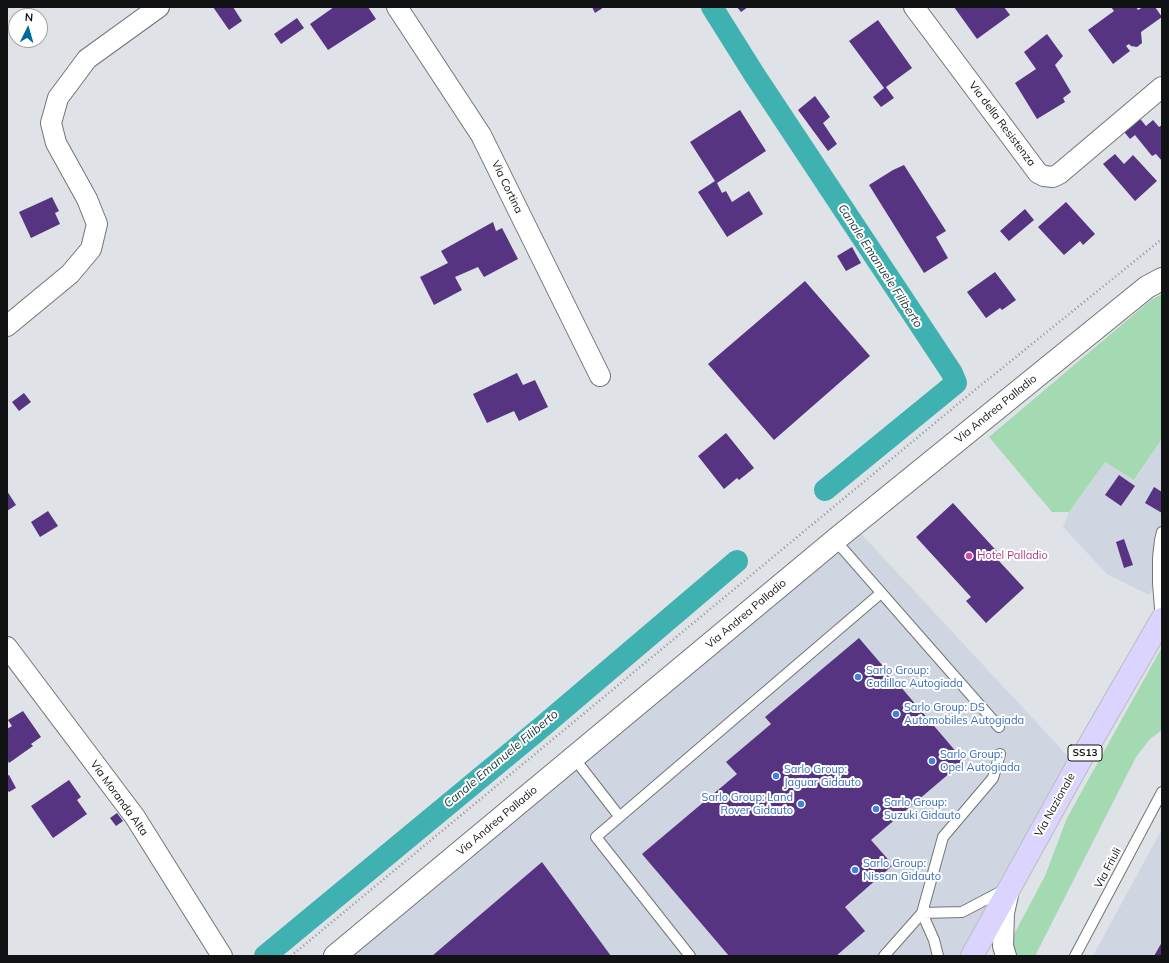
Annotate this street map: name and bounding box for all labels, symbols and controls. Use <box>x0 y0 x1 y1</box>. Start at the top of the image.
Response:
north arrow <box>8 8 48 48</box>
text: N <box>24 10 34 24</box>
street label: Via della Resistenza <box>966 79 1038 169</box>
street label: Via Cortina <box>489 158 525 216</box>
water label: Canale Emanuele Filiberto <box>835 202 925 330</box>
street label: Via Andrea Palladio <box>953 372 1039 446</box>
place label: Hotel Palladio <box>977 549 1048 563</box>
marker: Hotel Palladio <box>964 551 974 561</box>
street label: Via Andrea Palladio <box>703 576 789 652</box>
place label: Sarlo Group: Cadillac Autogiada <box>866 664 963 690</box>
marker: Sarlo Group: Cadillac Autogiada <box>853 672 863 682</box>
place label: Sarlo Group: DS Automobiles Autogiada <box>904 701 1024 727</box>
water label: Canale Emanuele Filiberto <box>441 707 561 811</box>
marker: Sarlo Group: DS Automobiles Autogiada <box>891 709 901 719</box>
road number: SS13 <box>1068 745 1102 761</box>
place label: Sarlo Group: Opel Autogiada <box>940 748 1020 774</box>
marker: Sarlo Group: Opel Autogiada <box>927 756 937 766</box>
street label: Via Moranda Alta <box>87 758 151 838</box>
place label: Sarlo Group: Jaguar Gidauto <box>784 763 861 789</box>
marker: Sarlo Group: Jaguar Gidauto <box>771 771 781 781</box>
street label: Via Nazionale <box>1032 771 1078 839</box>
street label: Via Andrea Palladio <box>454 783 540 859</box>
place label: Sarlo Group: Land Rover Gidauto <box>702 791 793 817</box>
place label: Sarlo Group: Suzuki Gidauto <box>884 796 961 822</box>
marker: Sarlo Group: Land Rover Gidauto <box>796 799 806 809</box>
marker: Sarlo Group: Suzuki Gidauto <box>871 804 881 814</box>
street label: Via Friuli <box>1092 845 1124 891</box>
place label: Sarlo Group: Nissan Gidauto <box>863 857 941 883</box>
marker: Sarlo Group: Nissan Gidauto <box>850 865 860 875</box>

